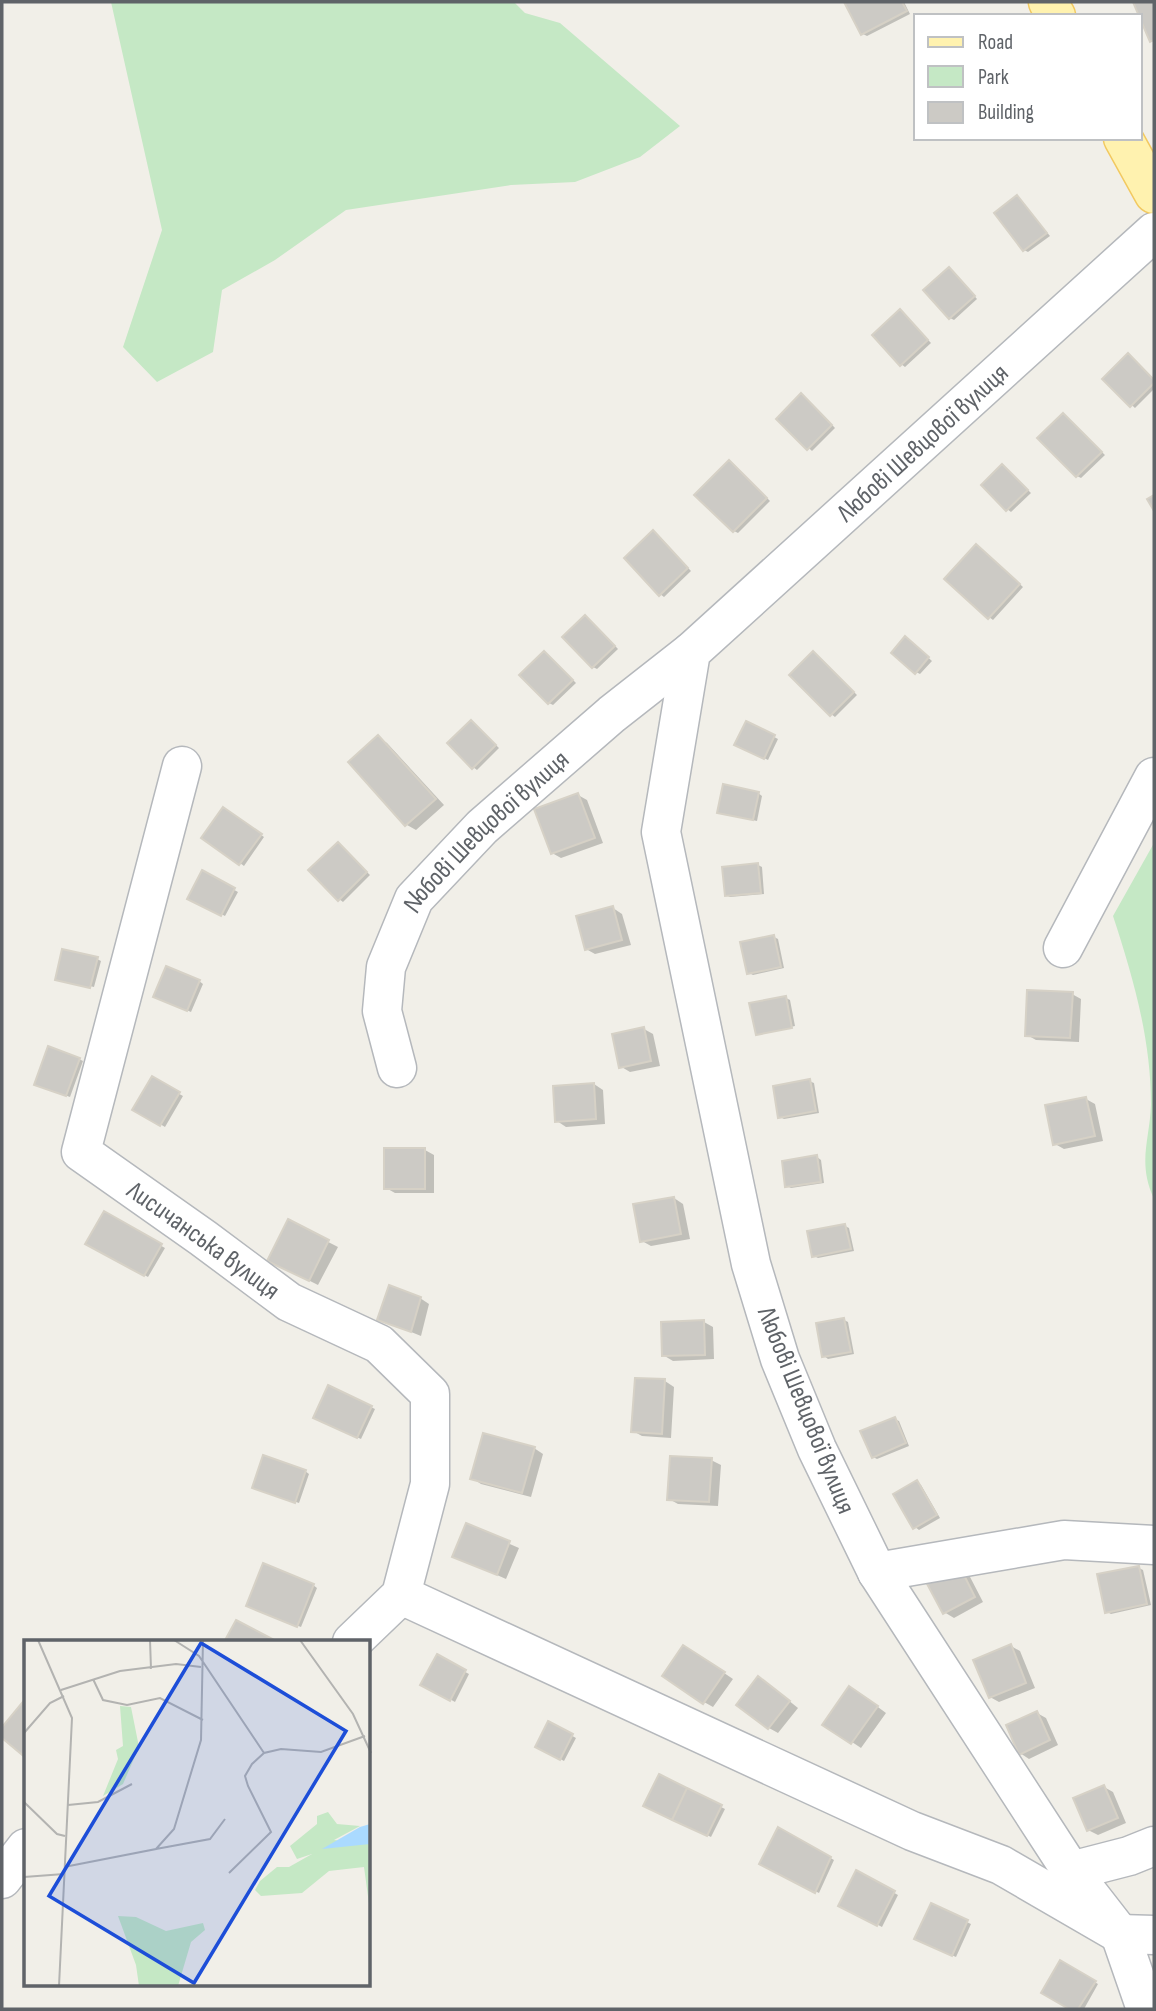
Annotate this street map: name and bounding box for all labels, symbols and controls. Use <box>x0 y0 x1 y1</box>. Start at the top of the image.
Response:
legend <box>914 14 1142 140</box>
text: Road <box>978 30 1013 55</box>
text: Park <box>978 65 1009 90</box>
text: Building <box>978 100 1034 125</box>
street label: Любові Шевцової вулиця <box>830 358 1015 530</box>
street label: Любові Шевцової вулиця <box>396 745 576 917</box>
street label: Лисичанська вулиця <box>120 1175 285 1307</box>
street label: Любові Шевцової вулиця <box>750 1302 861 1519</box>
inset map <box>24 1640 371 1986</box>

